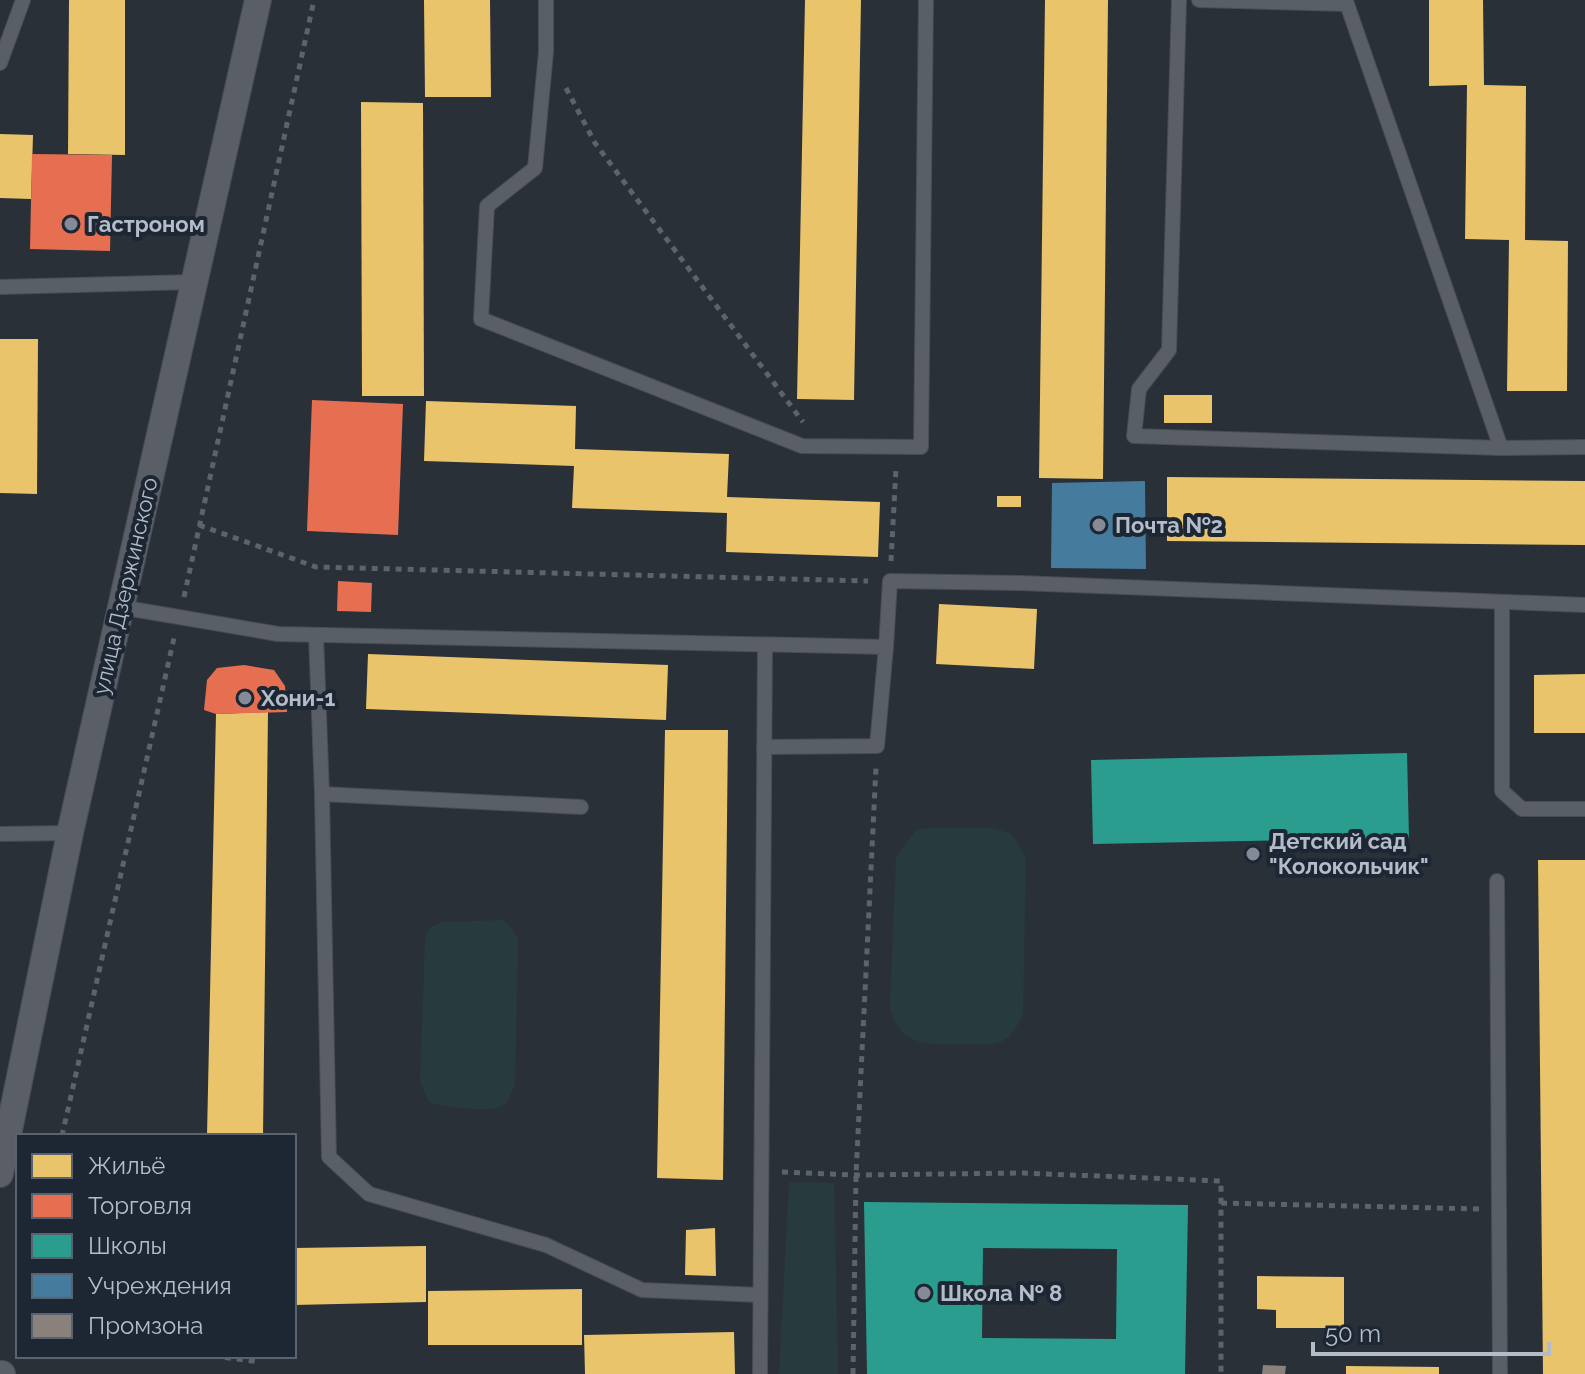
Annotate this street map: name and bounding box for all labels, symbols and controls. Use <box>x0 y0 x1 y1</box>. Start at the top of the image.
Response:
place label: Гастроном <box>87 211 205 237</box>
marker: Гастроном <box>62 215 80 233</box>
street label: улица Дзержинского <box>87 475 163 697</box>
place label: Почта №2 <box>1115 512 1223 538</box>
marker: Почта №2 <box>1090 516 1108 534</box>
place label: Хони-1 <box>260 685 335 711</box>
marker: Хони-1 <box>236 689 254 707</box>
place label: Детский сад "Колокольчик" <box>1269 828 1429 879</box>
marker: Детский сад "Колокольчик" <box>1244 845 1262 863</box>
legend <box>16 1134 296 1358</box>
text: Жильё <box>88 1151 165 1180</box>
text: Торговля <box>88 1191 192 1220</box>
text: Школы <box>88 1231 167 1260</box>
text: Учреждения <box>88 1271 232 1300</box>
place label: Школа № 8 <box>940 1280 1062 1306</box>
marker: Школа № 8 <box>915 1284 933 1302</box>
scale bar <box>1313 1306 1549 1356</box>
text: Промзона <box>88 1311 203 1340</box>
text: 50 m <box>1325 1319 1381 1348</box>

